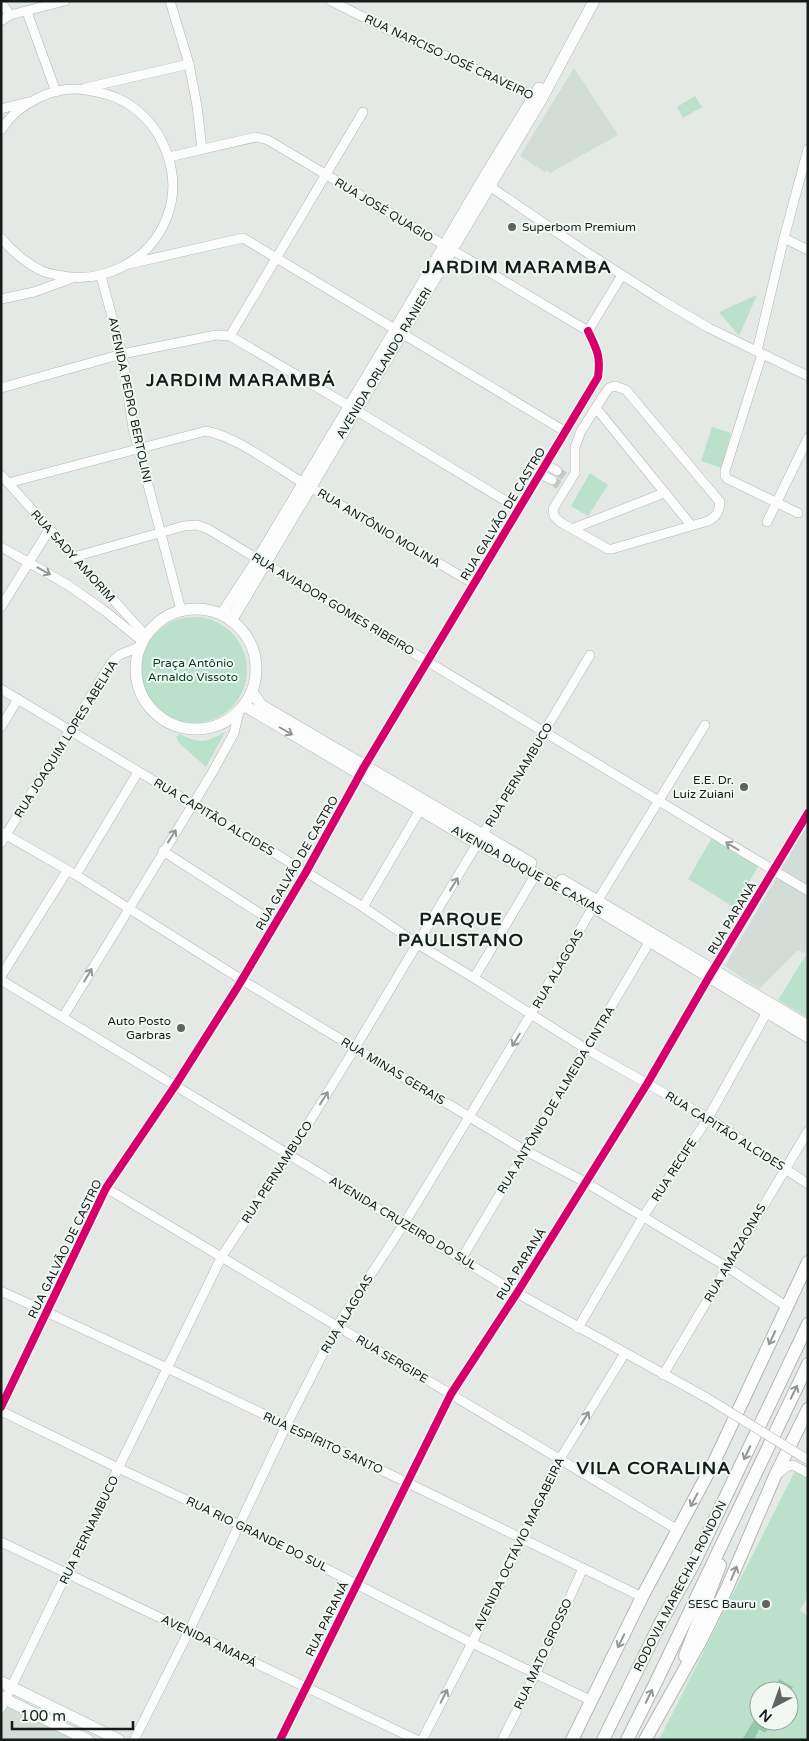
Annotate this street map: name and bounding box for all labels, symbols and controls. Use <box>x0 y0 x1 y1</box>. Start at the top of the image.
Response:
street label: RUA NARCISO JOSÉ CRAVEIRO <box>362 12 536 103</box>
street label: RUA JOSÉ QUAGIO <box>332 175 436 245</box>
place label: Superbom Premium <box>522 220 636 234</box>
marker: Superbom Premium <box>506 221 518 233</box>
district label: JARDIM MARAMBA <box>421 256 612 278</box>
street label: AVENIDA ORLANDO RANIERI <box>333 285 435 441</box>
street label: AVENIDA PEDRO BERTOLINI <box>106 316 154 484</box>
district label: JARDIM MARAMBÁ <box>145 369 336 391</box>
street label: RUA GALVÃO DE CASTRO <box>458 445 549 583</box>
street label: RUA ANTÔNIO MOLINA <box>315 486 443 570</box>
street label: RUA SADY AMORIM <box>28 507 118 605</box>
street label: RUA AVIADOR GOMES RIBEIRO <box>249 550 417 658</box>
one-way arrow <box>36 567 50 577</box>
park label: Praça Antônio Arnaldo Vissoto <box>148 656 238 684</box>
street label: RUA JOAQUIM LOPES ABELHA <box>12 658 120 820</box>
street label: RUA PERNAMBUCO <box>482 720 556 830</box>
one-way arrow <box>279 727 293 737</box>
place label: E.E. Dr. Luiz Zuiani <box>673 773 734 801</box>
street label: RUA CAPITÃO ALCIDES <box>151 775 277 859</box>
marker: E.E. Dr. Luiz Zuiani <box>738 781 750 793</box>
street label: RUA GALVÃO DE CASTRO <box>253 793 341 933</box>
street label: AVENIDA DUQUE DE CAXIAS <box>449 822 605 918</box>
one-way arrow <box>168 830 178 844</box>
one-way arrow <box>725 840 739 850</box>
one-way arrow <box>449 877 459 891</box>
street label: RUA PARANÁ <box>705 879 759 957</box>
district label: PARQUE PAULISTANO <box>398 908 524 951</box>
street label: RUA ALAGOAS <box>530 927 586 1011</box>
one-way arrow <box>83 968 93 982</box>
street label: RUA ANTÔNIO DE ALMEIDA CINTRA <box>494 1004 618 1196</box>
place label: Auto Posto Garbras <box>107 1014 171 1042</box>
marker: Auto Posto Garbras <box>175 1022 187 1034</box>
one-way arrow <box>510 1032 520 1046</box>
street label: RUA MINAS GERAIS <box>339 1034 447 1108</box>
street label: RUA CAPITÃO ALCIDES <box>663 1088 787 1174</box>
one-way arrow <box>320 1091 330 1105</box>
street label: RUA PERNAMBUCO <box>239 1118 315 1226</box>
street label: RUA RECIFE <box>648 1136 700 1204</box>
street label: AVENIDA CRUZEIRO DO SUL <box>327 1173 479 1273</box>
street label: RUA GALVÃO DE CASTRO <box>25 1177 105 1321</box>
street label: RUA AMAZAONAS <box>701 1201 769 1305</box>
street label: RUA PARANÁ <box>493 1225 549 1302</box>
street label: RUA ALAGOAS <box>318 1272 376 1356</box>
one-way arrow <box>767 1330 777 1345</box>
street label: RUA SERGIPE <box>354 1332 431 1386</box>
one-way arrow <box>790 1385 800 1400</box>
street label: RUA ESPÍRITO SANTO <box>261 1409 385 1477</box>
one-way arrow <box>581 1411 591 1425</box>
one-way arrow <box>742 1445 751 1460</box>
street label: AVENIDA OCTÁVIO MAGABEIRA <box>471 1455 567 1633</box>
district label: VILA CORALINA <box>576 1457 732 1479</box>
street label: RUA PERNAMBUCO <box>57 1473 122 1587</box>
one-way arrow <box>689 1492 698 1507</box>
street label: RUA RIO GRANDE DO SUL <box>184 1494 330 1574</box>
street label: RODOVIA MARECHAL RONDON <box>631 1498 729 1674</box>
one-way arrow <box>730 1566 739 1581</box>
street label: RUA PARANÁ <box>303 1579 351 1659</box>
street label: RUA MATO GROSSO <box>511 1596 575 1712</box>
place label: SESC Bauru <box>688 1597 756 1611</box>
marker: SESC Bauru <box>760 1598 772 1610</box>
street label: AVENIDA AMAPÁ <box>159 1612 259 1670</box>
one-way arrow <box>616 1634 626 1649</box>
north arrow <box>749 1681 799 1731</box>
one-way arrow <box>439 1689 449 1704</box>
one-way arrow <box>645 1689 654 1704</box>
scale bar <box>12 1698 134 1730</box>
text: N <box>756 1705 776 1726</box>
text: 100 m <box>20 1707 66 1725</box>

